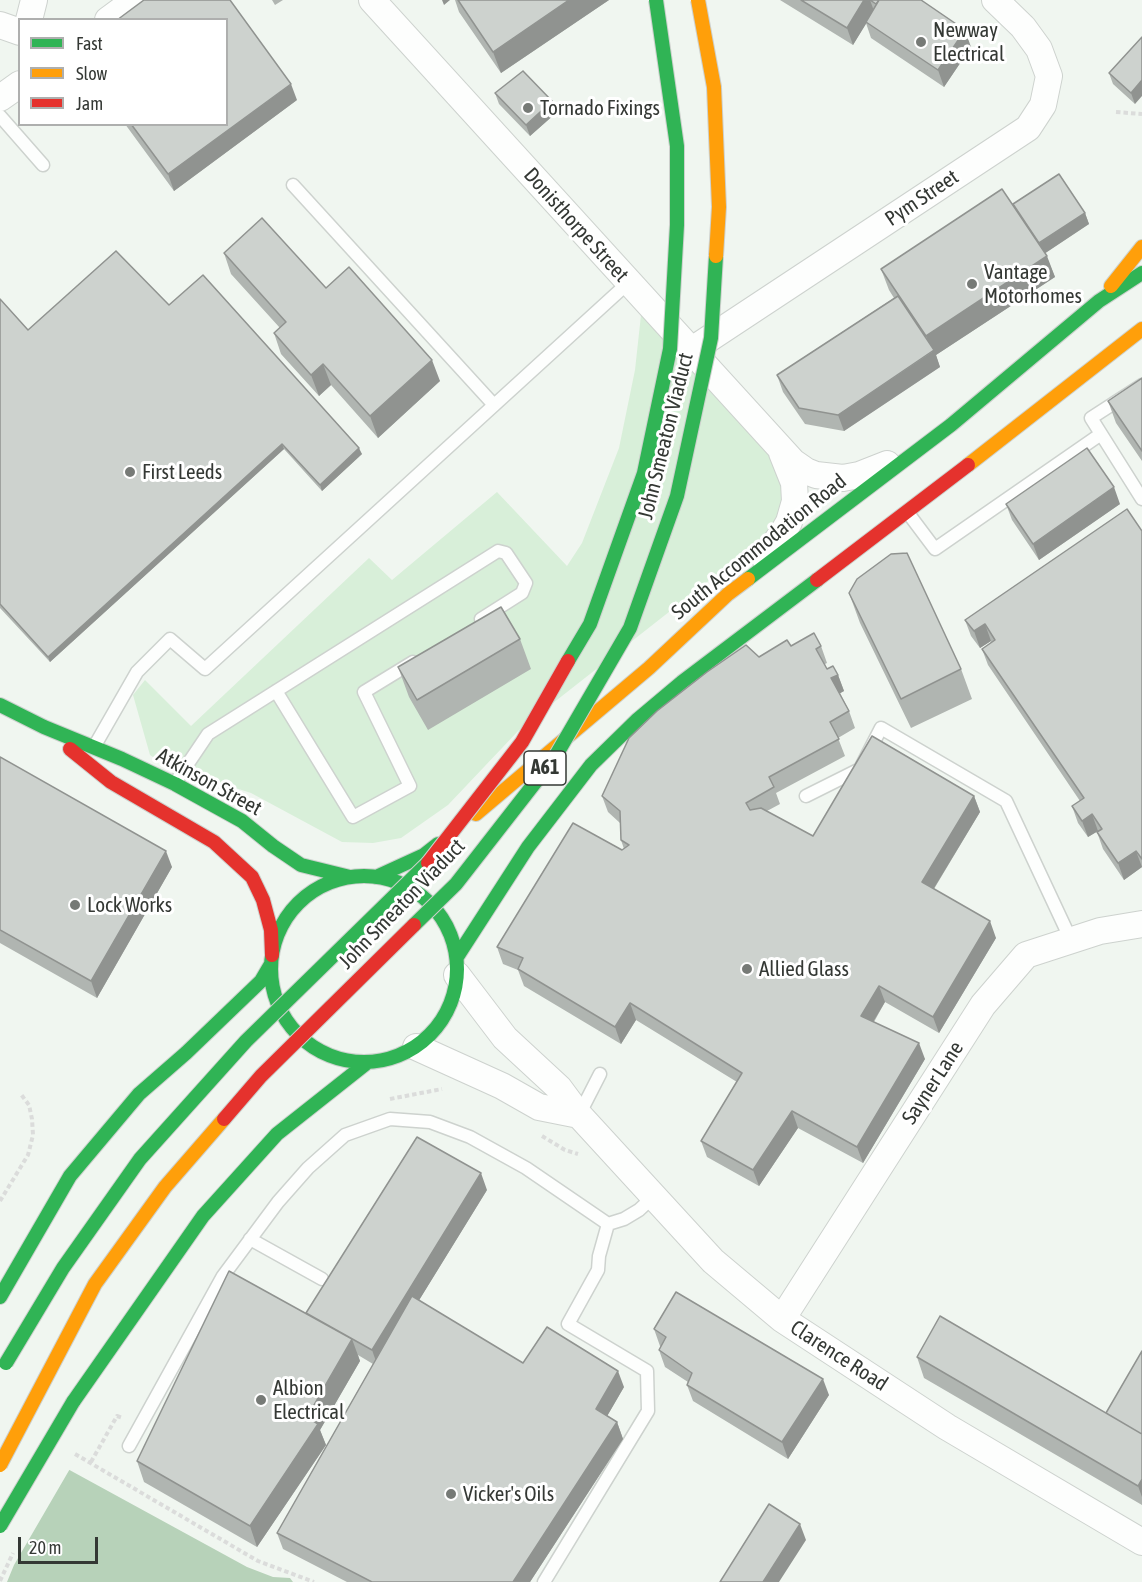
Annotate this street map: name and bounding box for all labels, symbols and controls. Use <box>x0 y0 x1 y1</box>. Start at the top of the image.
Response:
place label: Newway Electrical <box>933 17 1005 67</box>
legend <box>18 18 228 126</box>
text: Fast <box>76 33 103 54</box>
marker: Newway Electrical <box>914 35 928 49</box>
text: Slow <box>76 63 107 84</box>
text: Jam <box>76 93 103 114</box>
place label: Tornado Fixings <box>540 95 660 121</box>
marker: Tornado Fixings <box>521 101 535 115</box>
street label: Donisthorpe Street <box>518 163 634 287</box>
street label: Pym Street <box>881 164 963 232</box>
place label: Vantage Motorhomes <box>984 259 1082 309</box>
marker: Vantage Motorhomes <box>965 277 979 291</box>
street label: John Smeaton Viaduct <box>633 350 699 522</box>
place label: First Leeds <box>142 459 222 485</box>
marker: First Leeds <box>123 465 137 479</box>
street label: South Accommodation Road <box>667 469 851 625</box>
street label: Atkinson Street <box>152 743 266 821</box>
road number: A61 <box>524 751 566 785</box>
street label: John Smeaton Viaduct <box>334 834 470 974</box>
place label: Lock Works <box>87 892 172 918</box>
marker: Lock Works <box>68 898 82 912</box>
place label: Allied Glass <box>759 956 849 982</box>
marker: Allied Glass <box>740 962 754 976</box>
street label: Sayner Lane <box>897 1037 969 1129</box>
street label: Clarence Road <box>786 1315 892 1397</box>
place label: Albion Electrical <box>273 1375 345 1425</box>
marker: Albion Electrical <box>254 1393 268 1407</box>
place label: Vicker's Oils <box>463 1481 554 1507</box>
marker: Vicker's Oils <box>444 1487 458 1501</box>
scale bar <box>21 1525 100 1563</box>
text: 20 m <box>29 1537 61 1558</box>

